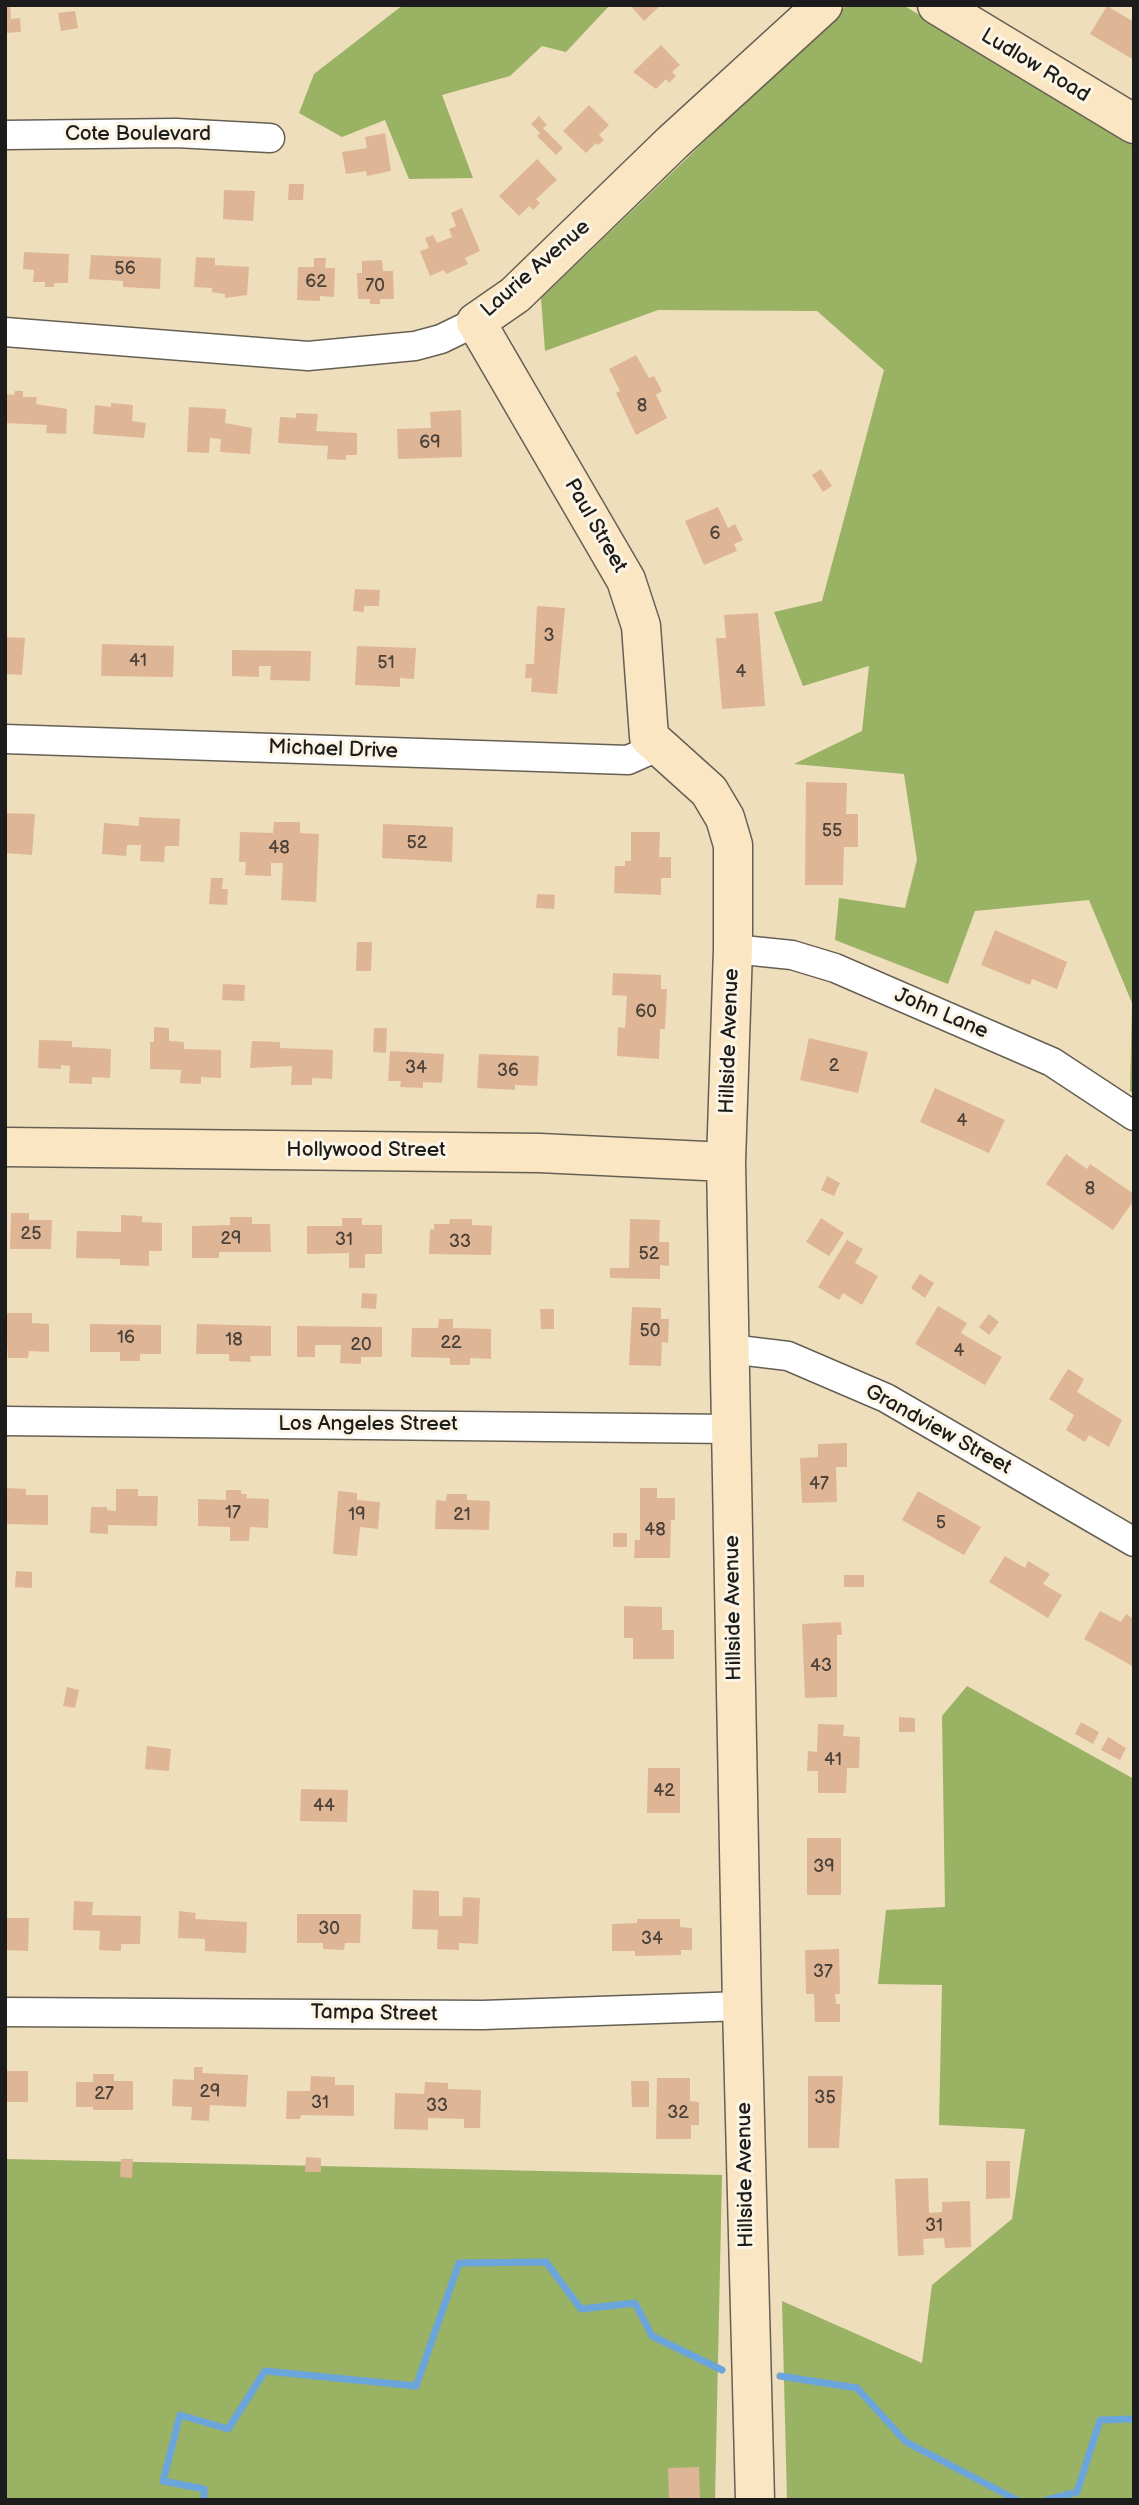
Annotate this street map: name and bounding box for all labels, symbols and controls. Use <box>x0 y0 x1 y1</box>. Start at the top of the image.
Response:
street label: Ludlow Road <box>976 24 1094 108</box>
street label: Cote Boulevard <box>65 122 211 148</box>
street label: Laurie Avenue <box>476 215 596 323</box>
house number: 56 <box>114 258 136 280</box>
house number: 62 <box>305 271 327 293</box>
house number: 70 <box>365 275 385 297</box>
house number: 8 <box>637 395 647 417</box>
house number: 69 <box>419 432 441 454</box>
street label: Paul Street <box>558 475 632 577</box>
house number: 6 <box>710 523 720 545</box>
house number: 3 <box>543 625 555 647</box>
house number: 41 <box>129 650 147 672</box>
house number: 51 <box>377 652 395 674</box>
house number: 4 <box>736 661 746 683</box>
street label: Michael Drive <box>268 735 398 765</box>
house number: 55 <box>822 820 842 842</box>
house number: 52 <box>407 832 427 854</box>
house number: 48 <box>268 837 290 859</box>
street label: Hillside Avenue <box>715 968 745 1114</box>
street label: John Lane <box>890 983 992 1045</box>
house number: 60 <box>635 1001 657 1023</box>
house number: 2 <box>829 1055 839 1077</box>
house number: 34 <box>405 1057 427 1079</box>
house number: 36 <box>497 1060 519 1082</box>
house number: 4 <box>957 1110 967 1132</box>
street label: Hollywood Street <box>286 1138 446 1164</box>
house number: 8 <box>1085 1178 1095 1200</box>
house number: 25 <box>21 1223 41 1245</box>
house number: 29 <box>220 1228 242 1250</box>
house number: 31 <box>335 1229 353 1251</box>
house number: 33 <box>449 1231 471 1253</box>
house number: 52 <box>639 1243 659 1265</box>
house number: 50 <box>640 1320 660 1342</box>
house number: 16 <box>117 1327 135 1349</box>
house number: 18 <box>225 1329 243 1351</box>
house number: 22 <box>440 1332 462 1354</box>
house number: 20 <box>350 1334 372 1356</box>
house number: 4 <box>954 1340 964 1362</box>
street label: Grandview Street <box>860 1379 1016 1481</box>
street label: Los Angeles Street <box>278 1412 458 1438</box>
house number: 47 <box>809 1473 829 1495</box>
house number: 17 <box>225 1502 241 1524</box>
house number: 19 <box>348 1504 366 1526</box>
house number: 21 <box>453 1504 471 1526</box>
house number: 5 <box>936 1512 946 1534</box>
house number: 48 <box>644 1519 666 1541</box>
street label: Hillside Avenue <box>720 1535 748 1681</box>
house number: 43 <box>810 1655 832 1677</box>
house number: 41 <box>824 1749 842 1771</box>
house number: 42 <box>653 1780 675 1802</box>
house number: 44 <box>313 1795 335 1817</box>
house number: 39 <box>813 1856 835 1878</box>
house number: 30 <box>318 1918 340 1940</box>
house number: 34 <box>641 1928 663 1950</box>
house number: 37 <box>813 1961 833 1983</box>
street label: Tampa Street <box>310 2000 438 2028</box>
house number: 29 <box>199 2081 221 2103</box>
house number: 27 <box>94 2083 114 2105</box>
house number: 35 <box>814 2087 836 2109</box>
house number: 31 <box>311 2092 329 2114</box>
house number: 33 <box>426 2095 448 2117</box>
house number: 32 <box>667 2102 689 2124</box>
street label: Hillside Avenue <box>732 2102 760 2248</box>
house number: 31 <box>925 2215 943 2237</box>

